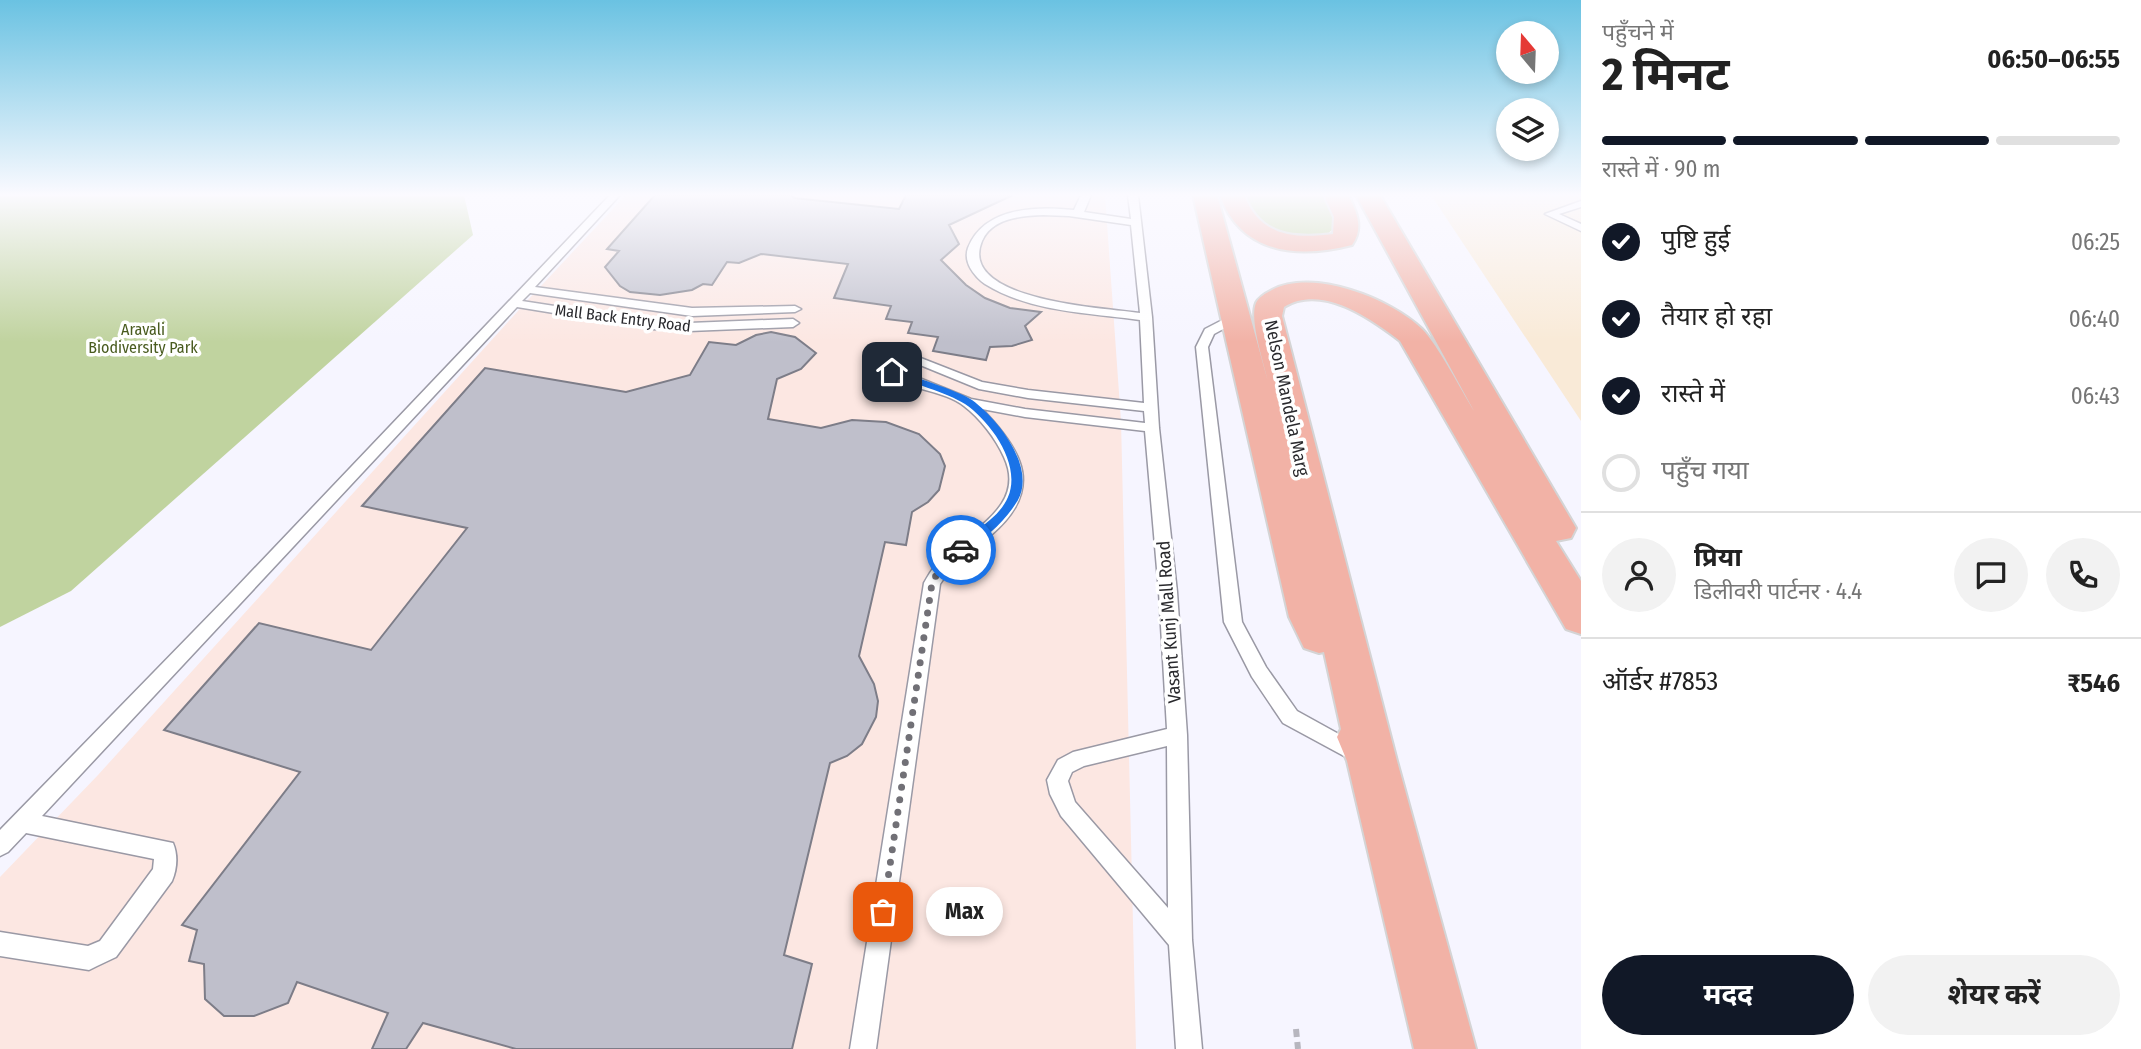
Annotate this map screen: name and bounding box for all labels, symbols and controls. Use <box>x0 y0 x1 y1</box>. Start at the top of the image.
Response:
text: पहुँचने में <box>1602 18 1674 46</box>
north arrow <box>1496 21 1559 84</box>
map controls <box>1496 21 1559 161</box>
text: 06:50–06:55 <box>1987 44 2120 75</box>
text: 2 मिनट <box>1602 47 1729 102</box>
button: layers <box>1496 98 1559 161</box>
text: रास्ते में · 90 m <box>1602 155 1721 183</box>
icon: check <box>1602 223 1640 261</box>
text: पुष्टि हुई <box>1661 224 1730 255</box>
text: 06:25 <box>2071 228 2120 256</box>
street label: Mall Back Entry Road <box>554 300 692 336</box>
icon: check <box>1602 300 1640 338</box>
text: तैयार हो रहा <box>1661 301 1772 332</box>
text: 06:40 <box>2069 305 2120 333</box>
street label: Nelson Mandela Marg <box>1260 318 1314 479</box>
park label: Aravali Biodiversity Park <box>88 320 198 357</box>
pin <box>862 342 922 402</box>
icon: home <box>873 353 911 391</box>
icon: check <box>1602 377 1640 415</box>
text: रास्ते में <box>1661 378 1725 409</box>
text: 06:43 <box>2071 382 2120 410</box>
text: पहुँच गया <box>1661 455 1749 486</box>
courier <box>926 515 996 585</box>
icon: car <box>942 531 980 569</box>
button: person <box>1602 538 1676 612</box>
button: chat <box>1954 538 2028 612</box>
button: phone <box>2046 538 2120 612</box>
street label: Vasant Kunj Mall Road <box>1152 540 1186 704</box>
text: प्रिया <box>1694 542 1742 573</box>
text: डिलीवरी पार्टनर · 4.4 <box>1694 577 1862 605</box>
text: ऑर्डर #7853 <box>1602 666 1718 697</box>
text: ₹546 <box>2068 668 2120 699</box>
pin <box>853 882 913 942</box>
callout: Max <box>925 888 1002 936</box>
icon: bag <box>864 893 902 931</box>
text: Max <box>945 897 984 925</box>
button: मदद <box>1602 955 1854 1035</box>
button: शेयर करें <box>1868 955 2120 1035</box>

